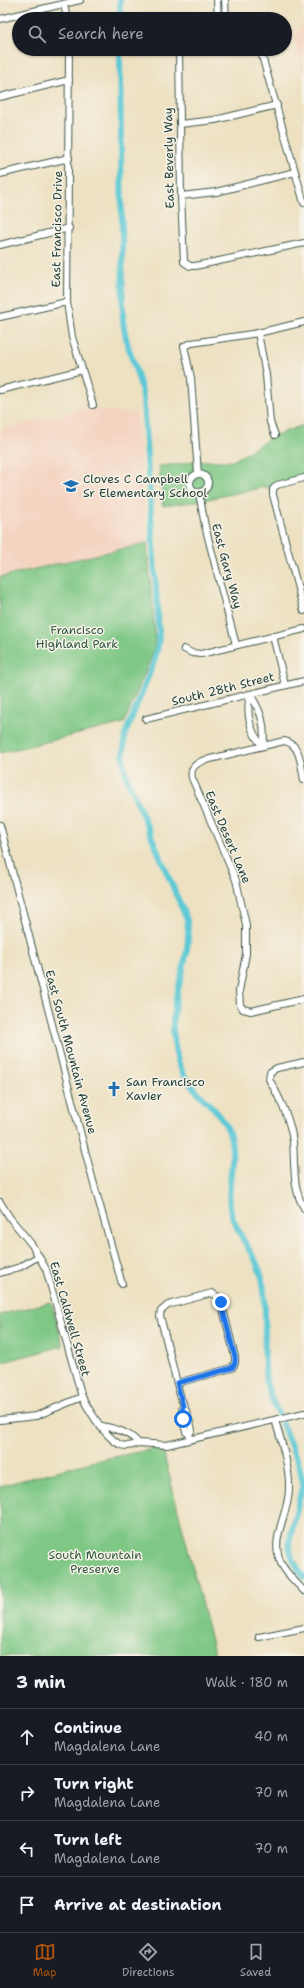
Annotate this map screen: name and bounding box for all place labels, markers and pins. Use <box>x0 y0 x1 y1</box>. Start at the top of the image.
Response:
place label: Cloves C Campbell Sr Elementary School <box>83 471 207 501</box>
school or university icon: Cloves C Campbell Sr Elementary School <box>62 477 80 495</box>
place label: San Francisco Xavier <box>126 1074 205 1104</box>
church icon: San Francisco Xavier <box>105 1080 123 1098</box>

